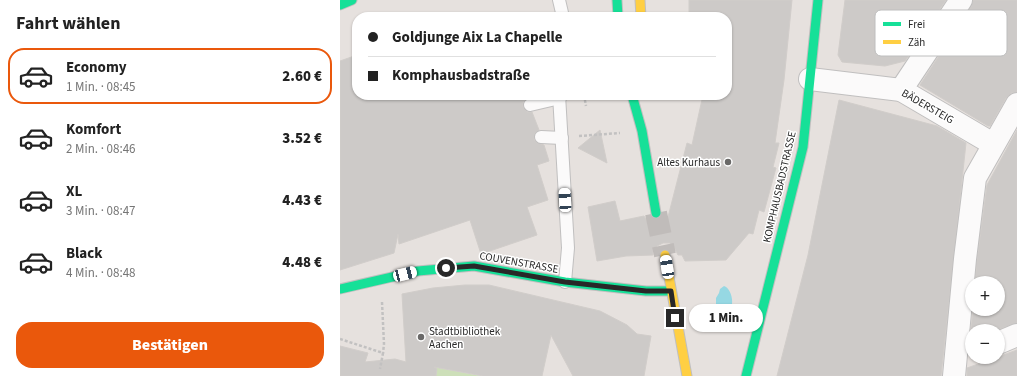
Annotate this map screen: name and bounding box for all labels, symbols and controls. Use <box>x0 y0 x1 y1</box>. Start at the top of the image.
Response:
legend <box>875 10 1007 56</box>
text: Fahrt wählen <box>16 11 121 36</box>
text: Frei <box>908 17 925 32</box>
text: Goldjunge Aix La Chapelle <box>392 27 563 48</box>
text: Zäh <box>908 35 925 50</box>
text: Economy <box>66 57 127 78</box>
icon: car <box>18 58 54 94</box>
text: Komphausbadstraße <box>392 65 530 86</box>
text: 2.60 € <box>282 66 322 87</box>
text: 1 Min. · 08:45 <box>66 78 136 96</box>
street label: BÄDERSTEIG <box>899 85 957 128</box>
text: Komfort <box>66 119 121 140</box>
icon: car <box>18 120 54 156</box>
text: 3.52 € <box>282 128 322 149</box>
street label: KOMPHAUSBADSTRASSE <box>759 130 800 244</box>
text: 2 Min. · 08:46 <box>66 140 136 158</box>
place label: Altes Kurhaus <box>657 155 720 170</box>
marker: Altes Kurhaus <box>723 157 733 167</box>
text: XL <box>66 181 82 202</box>
icon: car <box>18 182 54 218</box>
car <box>558 188 572 212</box>
text: 4.43 € <box>282 190 322 211</box>
text: 3 Min. · 08:47 <box>66 202 136 220</box>
text: Black <box>66 243 103 264</box>
icon: car <box>18 244 54 280</box>
street label: COUVENSTRASSE <box>478 248 560 277</box>
text: 4.48 € <box>282 252 322 273</box>
car <box>659 254 675 280</box>
route start <box>437 259 455 277</box>
text: 4 Min. · 08:48 <box>66 264 136 282</box>
car <box>392 265 418 283</box>
map controls <box>965 276 1005 364</box>
button: + <box>965 276 1005 316</box>
callout: 1 Min. <box>689 304 763 332</box>
route end <box>666 309 684 327</box>
text: 1 Min. <box>709 309 743 327</box>
button: Bestätigen <box>16 322 324 368</box>
place label: Stadtbibliothek Aachen <box>429 324 501 352</box>
button: − <box>965 324 1005 364</box>
marker: Stadtbibliothek Aachen <box>416 332 426 342</box>

